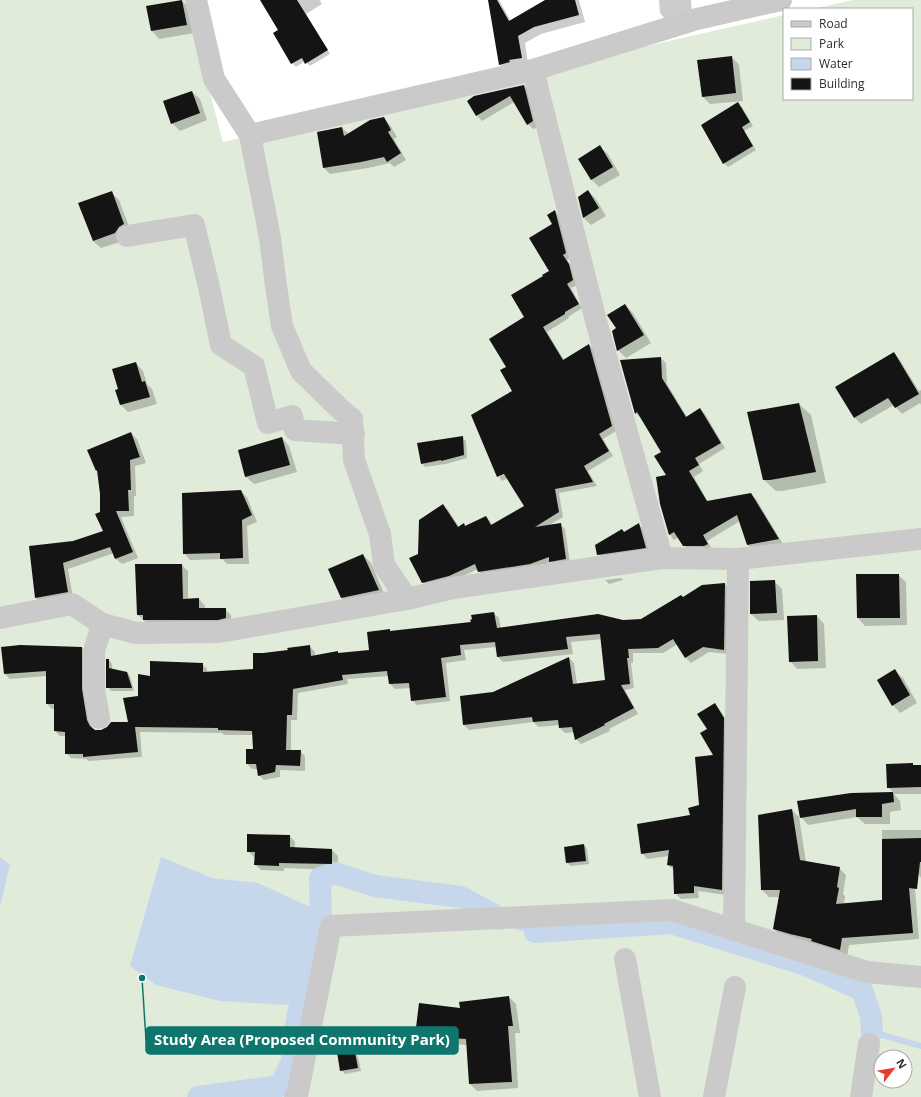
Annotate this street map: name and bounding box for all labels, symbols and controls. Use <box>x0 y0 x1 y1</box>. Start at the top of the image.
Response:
legend <box>783 8 913 100</box>
text: Road <box>819 15 848 32</box>
text: Park <box>819 35 845 52</box>
text: Water <box>819 55 853 72</box>
text: Building <box>819 75 865 92</box>
callout: Study Area (Proposed Community Park) <box>146 1027 458 1054</box>
text: Study Area (Proposed Community Park) <box>154 1029 450 1049</box>
north arrow <box>873 1049 913 1089</box>
text: N <box>893 1056 911 1071</box>

